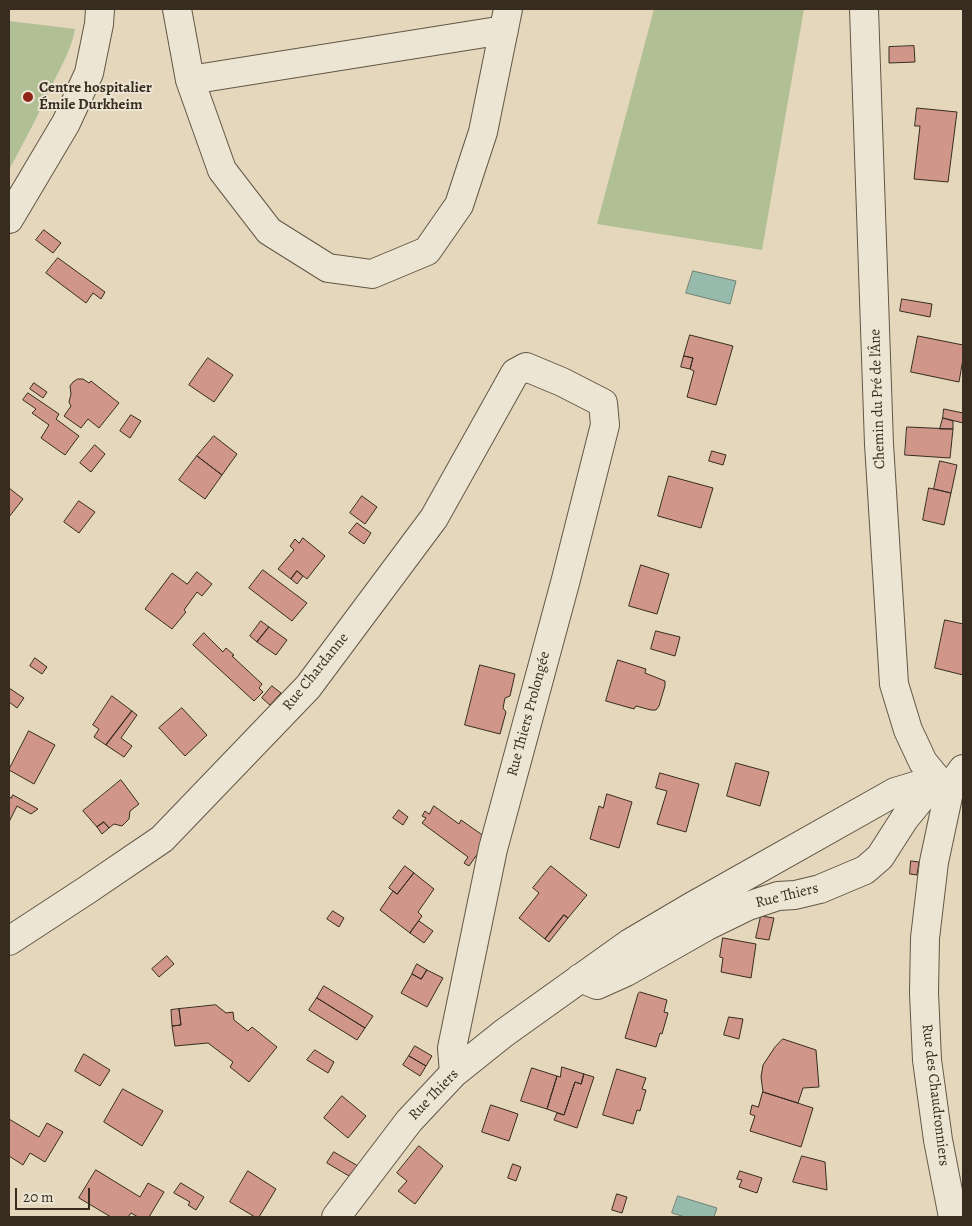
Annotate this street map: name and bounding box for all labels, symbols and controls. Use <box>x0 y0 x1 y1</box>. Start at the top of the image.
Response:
place label: Centre hospitalier Émile Durkheim <box>39 79 152 114</box>
marker: Centre hospitalier Émile Durkheim <box>21 90 35 104</box>
street label: Chemin du Pré de l'Âne <box>867 328 889 470</box>
street label: Rue Chardanne <box>279 630 353 714</box>
street label: Rue Thiers Prolongée <box>504 650 554 778</box>
street label: Rue Thiers <box>754 880 820 912</box>
street label: Rue des Chaudronniers <box>917 1023 953 1167</box>
street label: Rue Thiers <box>405 1066 463 1124</box>
scale bar <box>18 1178 92 1210</box>
text: 20 m <box>23 1187 54 1207</box>

